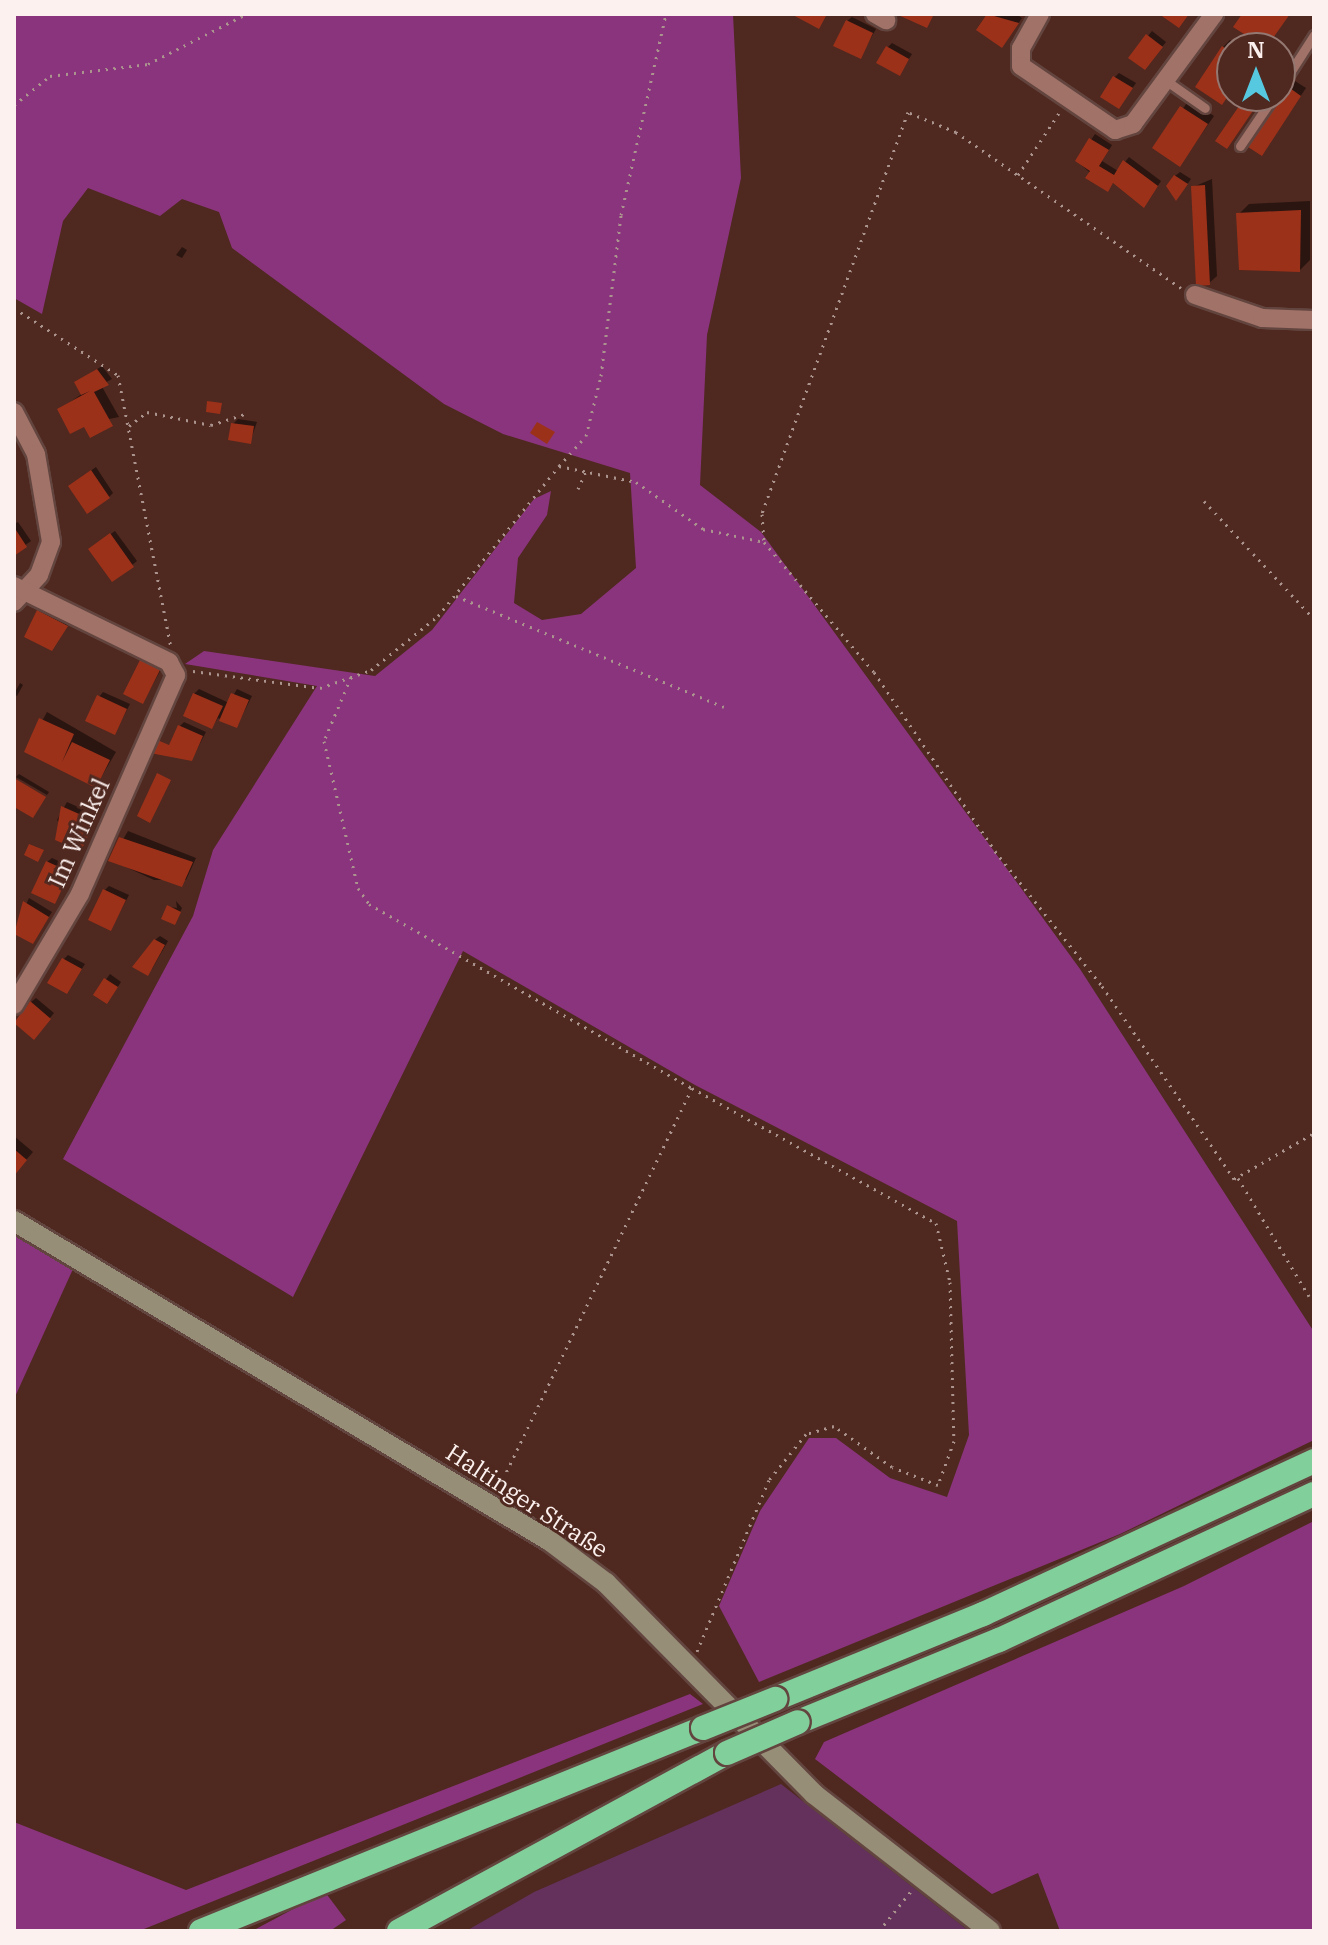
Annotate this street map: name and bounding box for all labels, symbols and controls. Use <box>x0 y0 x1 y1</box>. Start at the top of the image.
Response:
north arrow <box>1216 32 1296 112</box>
text: N <box>1247 35 1265 64</box>
street label: Im Winkel <box>42 774 116 892</box>
street label: Haltinger Straße <box>441 1438 613 1564</box>

